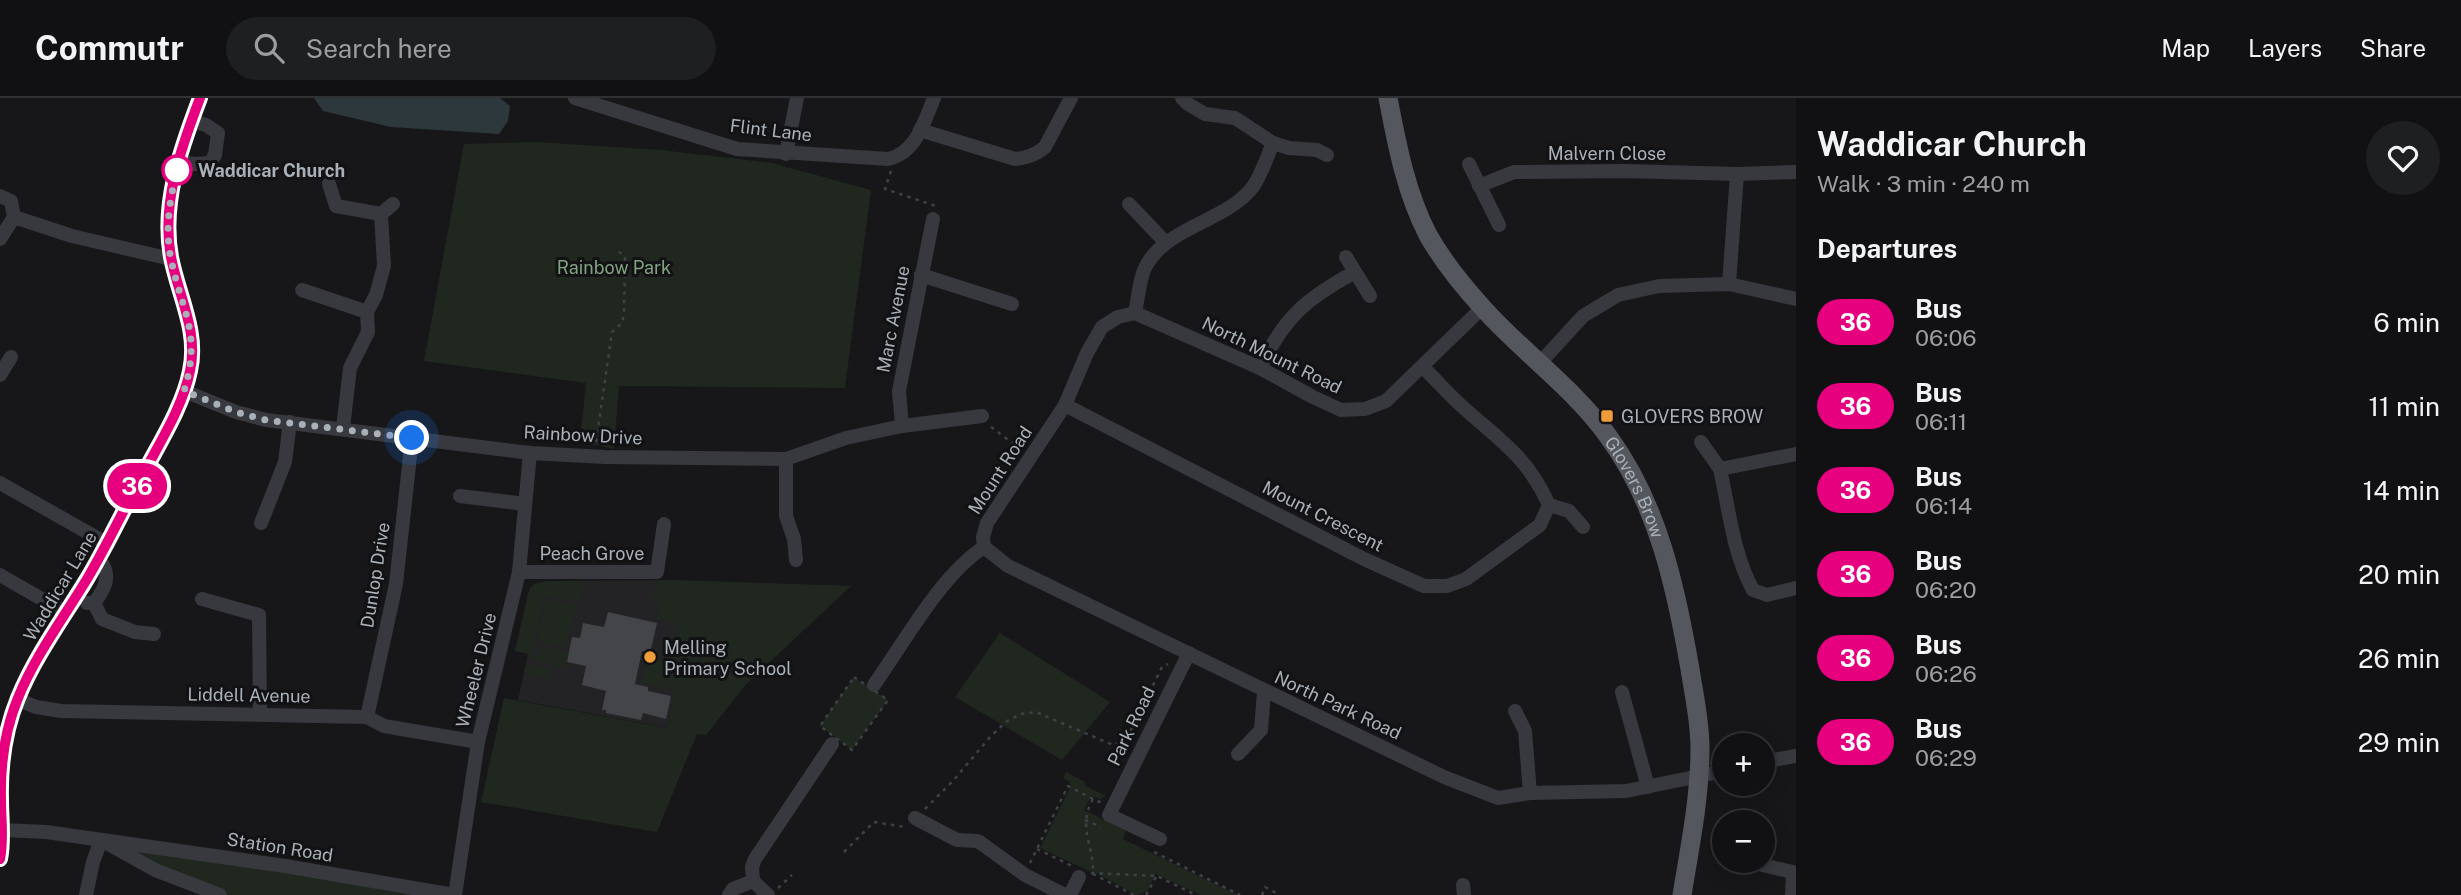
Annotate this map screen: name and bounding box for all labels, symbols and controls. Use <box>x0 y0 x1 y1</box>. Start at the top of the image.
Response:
search box <box>226 17 716 80</box>
text: Commutr <box>35 29 184 67</box>
icon: search <box>250 29 288 67</box>
text: Search here <box>306 33 452 64</box>
text: Map <box>2161 34 2210 62</box>
text: Layers <box>2248 34 2322 62</box>
text: Share <box>2360 34 2426 62</box>
street label: Flint Lane <box>729 115 813 145</box>
button: heart <box>2366 121 2440 195</box>
text: Waddicar Church <box>1817 125 2087 163</box>
street label: Malvern Close <box>1548 143 1666 164</box>
marker: Waddicar Church <box>162 155 192 185</box>
place label: Waddicar Church <box>198 160 345 181</box>
text: Walk · 3 min · 240 m <box>1817 170 2030 197</box>
text: Departures <box>1817 233 1957 264</box>
park label: Rainbow Park <box>557 257 671 278</box>
street label: Marc Avenue <box>872 264 914 374</box>
text: Bus <box>1915 293 1962 324</box>
text: 6 min <box>2373 307 2440 338</box>
text: 36 <box>1840 308 1871 336</box>
street label: North Mount Road <box>1199 312 1345 398</box>
text: 06:06 <box>1915 324 1977 351</box>
text: Bus <box>1915 377 1962 408</box>
text: 11 min <box>2368 391 2440 422</box>
text: 36 <box>1840 392 1871 420</box>
place label: GLOVERS BROW <box>1621 406 1763 427</box>
marker: GLOVERS BROW <box>1599 408 1615 424</box>
text: 06:11 <box>1915 408 1967 435</box>
your location <box>394 420 429 455</box>
street label: Rainbow Drive <box>523 421 643 449</box>
street label: Mount Road <box>964 422 1036 518</box>
street label: Glovers Brow <box>1601 432 1669 540</box>
text: Bus <box>1915 461 1962 492</box>
line badge: 36 <box>106 463 168 509</box>
text: 36 <box>121 472 153 500</box>
text: 14 min <box>2363 475 2440 506</box>
street label: Mount Crescent <box>1259 476 1387 556</box>
text: 36 <box>1840 476 1871 504</box>
text: 06:14 <box>1915 492 1972 519</box>
street label: Dunlop Drive <box>356 521 394 629</box>
street label: Waddicar Lane <box>19 527 101 645</box>
street label: Peach Grove <box>540 543 644 564</box>
text: Bus <box>1915 545 1962 576</box>
text: 20 min <box>2358 559 2440 590</box>
text: 36 <box>1840 560 1871 588</box>
text: 06:20 <box>1915 576 1977 603</box>
street label: Wheeler Drive <box>452 610 500 730</box>
text: Bus <box>1915 629 1962 660</box>
place label: Melling Primary School <box>664 637 792 679</box>
text: 26 min <box>2358 643 2440 674</box>
text: 36 <box>1840 644 1871 672</box>
marker: Melling Primary School <box>642 649 658 665</box>
text: 06:26 <box>1915 660 1977 687</box>
street label: North Park Road <box>1271 666 1405 744</box>
street label: Liddell Avenue <box>187 683 311 707</box>
street label: Park Road <box>1103 683 1159 769</box>
text: Bus <box>1915 713 1962 744</box>
text: 29 min <box>2358 727 2440 758</box>
text: 36 <box>1840 728 1871 756</box>
map controls <box>1712 733 1775 873</box>
button: + <box>1712 733 1775 796</box>
text: 06:29 <box>1915 744 1977 771</box>
button: − <box>1712 810 1775 873</box>
street label: Station Road <box>225 828 335 866</box>

